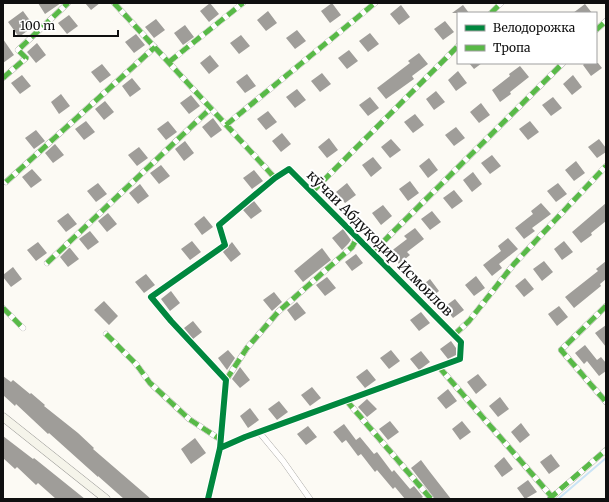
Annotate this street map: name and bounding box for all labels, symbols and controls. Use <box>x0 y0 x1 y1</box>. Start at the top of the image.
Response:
scale bar <box>14 12 118 38</box>
legend <box>457 12 597 64</box>
text: 100 m <box>20 18 55 33</box>
text: Велодорожка <box>493 20 576 35</box>
text: Тропа <box>493 40 531 55</box>
street label: кӯчаи Абдуқодир Исмоилов <box>303 166 457 320</box>

